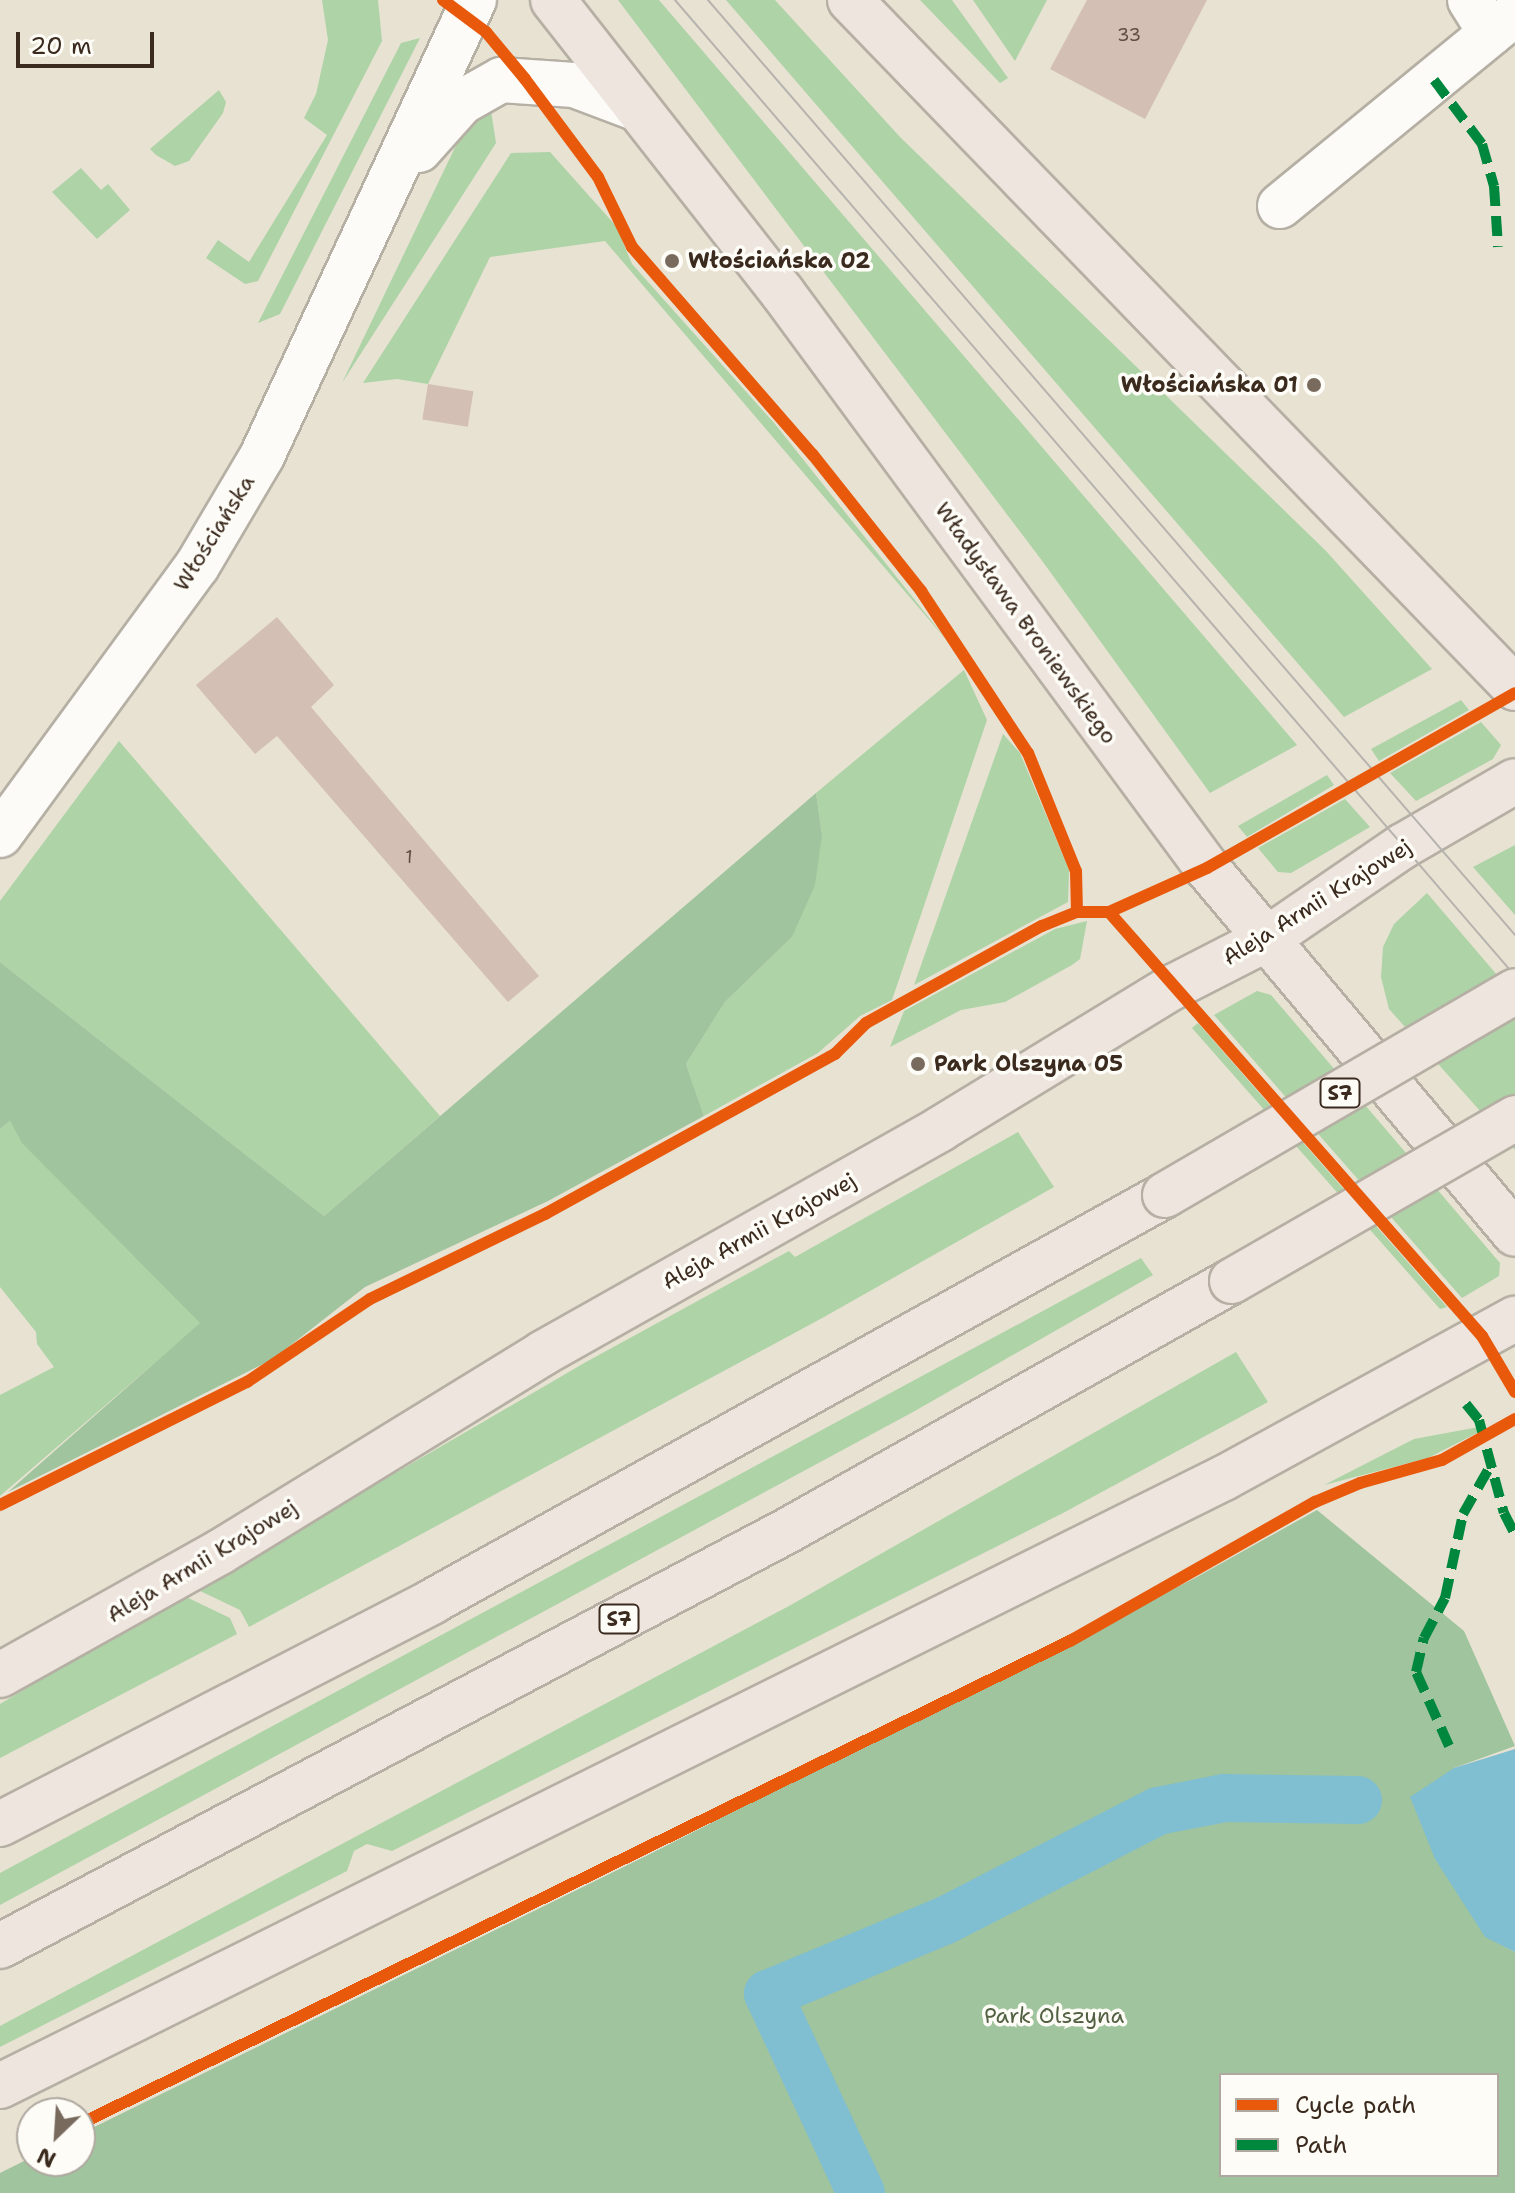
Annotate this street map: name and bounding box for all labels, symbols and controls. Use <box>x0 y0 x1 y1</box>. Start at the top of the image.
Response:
scale bar <box>20 16 158 66</box>
house number: 33 <box>1117 24 1141 46</box>
text: 20 m <box>30 30 92 62</box>
place label: Włościańska 02 <box>688 248 870 274</box>
marker: Włościańska 02 <box>663 252 681 270</box>
place label: Włościańska 01 <box>1121 372 1298 398</box>
marker: Włościańska 01 <box>1305 376 1323 394</box>
street label: Włościańska <box>168 470 260 596</box>
street label: Władysława Broniewskiego <box>929 497 1123 749</box>
street label: Aleja Armii Krajowej <box>1218 833 1416 971</box>
house number: 1 <box>405 846 413 868</box>
place label: Park Olszyna 05 <box>934 1051 1123 1077</box>
marker: Park Olszyna 05 <box>909 1055 927 1073</box>
road number: S7 <box>1318 1077 1362 1109</box>
street label: Aleja Armii Krajowej <box>658 1167 860 1295</box>
street label: Aleja Armii Krajowej <box>102 1494 302 1628</box>
road number: S7 <box>597 1603 641 1635</box>
park label: Park Olszyna <box>984 2003 1124 2029</box>
legend <box>1219 2073 1499 2177</box>
text: Cycle path <box>1295 2089 1416 2121</box>
north arrow <box>16 2097 96 2177</box>
text: Path <box>1295 2129 1347 2161</box>
text: N <box>32 2141 61 2174</box>

